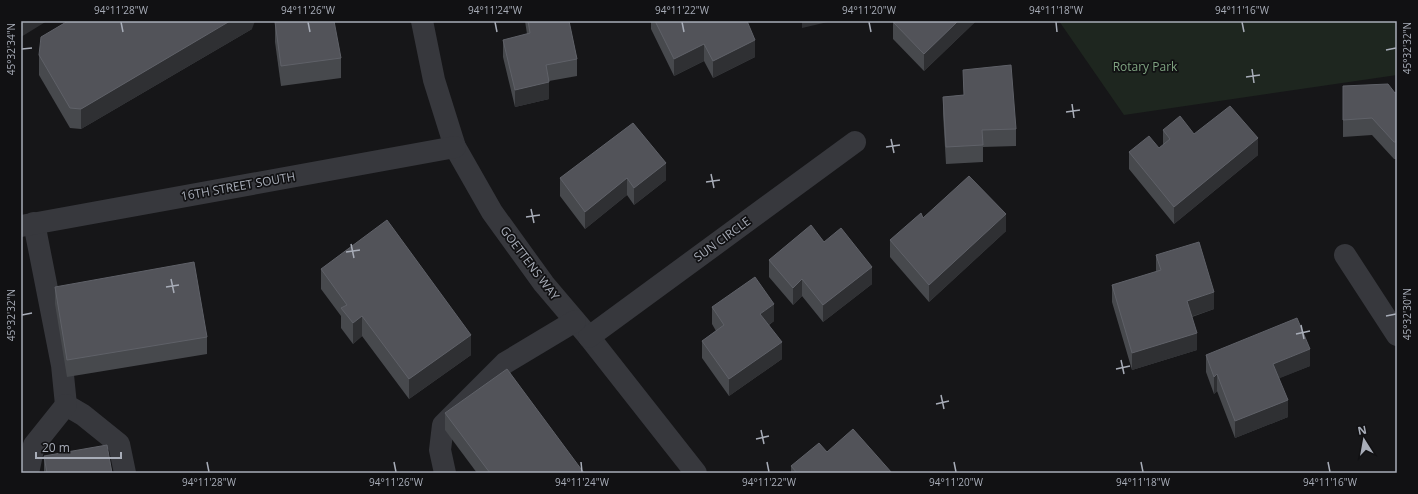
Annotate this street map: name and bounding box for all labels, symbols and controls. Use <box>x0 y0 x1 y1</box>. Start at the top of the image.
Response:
text: 94°11'28"W <box>94 3 149 17</box>
text: 94°11'26"W <box>281 3 336 17</box>
text: 94°11'24"W <box>468 3 523 17</box>
text: 94°11'22"W <box>655 3 710 17</box>
text: 94°11'20"W <box>842 3 897 17</box>
text: 94°11'18"W <box>1029 3 1084 17</box>
text: 94°11'16"W <box>1215 3 1270 17</box>
text: 45°32'32"N <box>1400 22 1414 74</box>
text: 45°32'34"N <box>4 23 18 75</box>
park label: Rotary Park <box>1113 58 1178 75</box>
street label: 16TH STREET SOUTH <box>179 168 297 204</box>
street label: SUN CIRCLE <box>690 213 754 265</box>
street label: GOETTENS WAY <box>497 222 564 304</box>
text: 45°32'30"N <box>1400 288 1414 340</box>
text: 45°32'32"N <box>4 289 18 341</box>
north arrow <box>1344 420 1384 460</box>
text: N <box>1356 421 1368 438</box>
scale bar <box>36 434 121 460</box>
text: 20 m <box>42 439 70 456</box>
text: 94°11'28"W <box>182 475 237 489</box>
text: 94°11'26"W <box>369 475 424 489</box>
text: 94°11'24"W <box>555 475 610 489</box>
text: 94°11'22"W <box>742 475 797 489</box>
text: 94°11'20"W <box>929 475 984 489</box>
text: 94°11'18"W <box>1116 475 1171 489</box>
text: 94°11'16"W <box>1303 475 1358 489</box>

